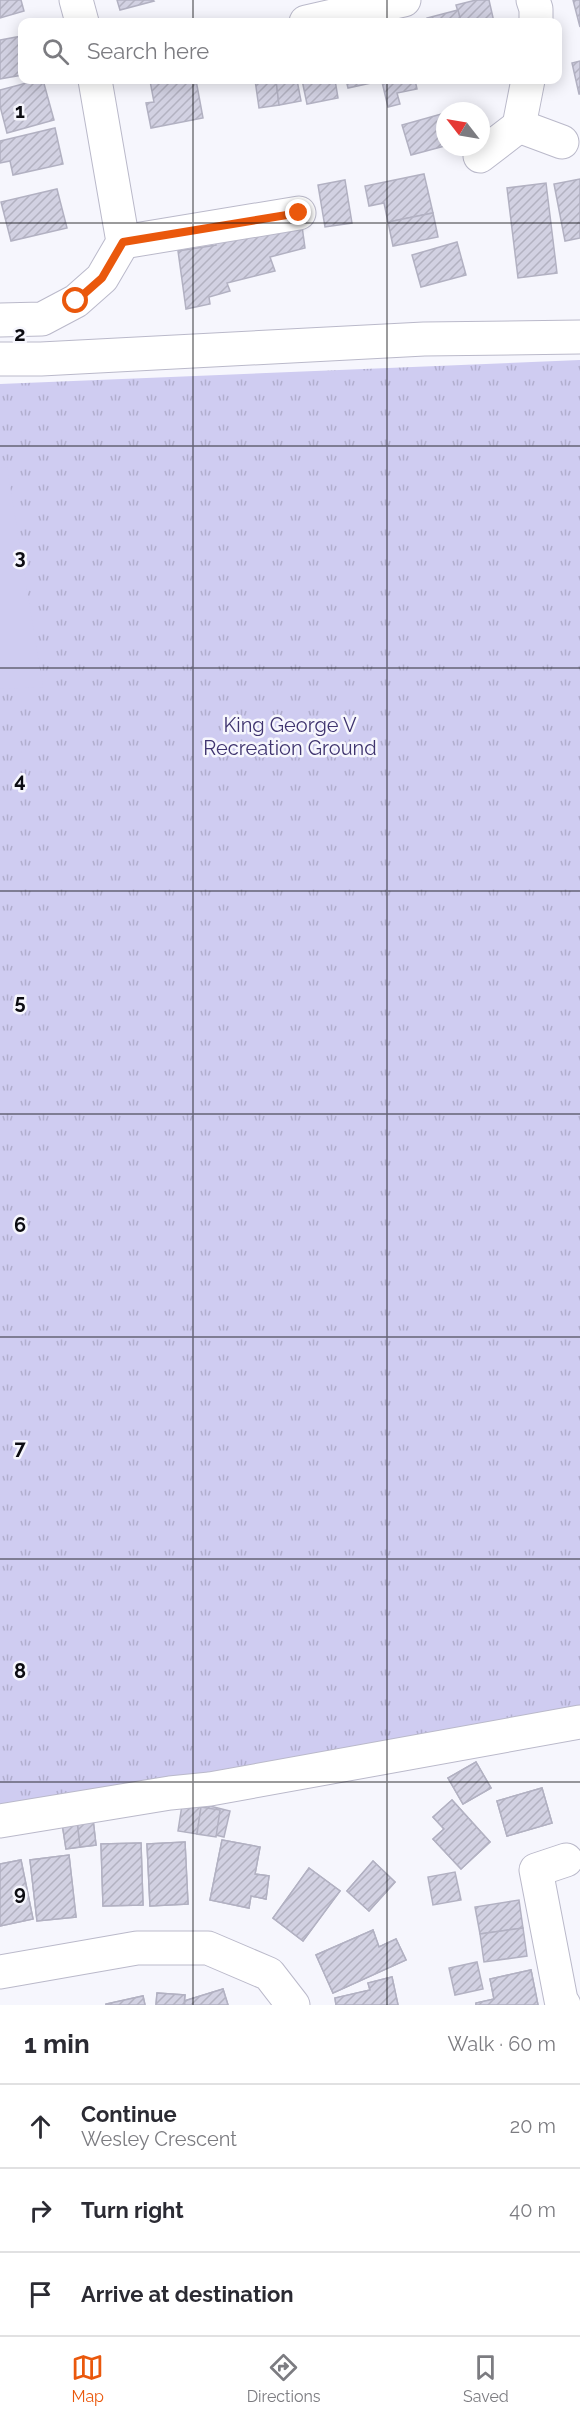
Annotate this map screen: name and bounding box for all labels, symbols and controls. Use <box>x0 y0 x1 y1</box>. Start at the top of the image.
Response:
search box <box>18 18 562 84</box>
icon: search <box>39 35 72 68</box>
text: Search here <box>87 38 209 64</box>
text: 1 <box>15 99 25 123</box>
north arrow <box>436 102 490 156</box>
route end <box>285 199 311 225</box>
route start <box>62 287 88 313</box>
text: 2 <box>14 322 26 346</box>
text: 3 <box>14 545 26 569</box>
park label: King George V Recreation Ground <box>203 713 377 760</box>
text: 4 <box>14 768 26 792</box>
text: 5 <box>14 990 26 1014</box>
text: 6 <box>14 1213 26 1237</box>
text: 7 <box>14 1436 26 1460</box>
text: 8 <box>14 1659 26 1683</box>
text: 9 <box>14 1881 26 1905</box>
text: 1 min <box>24 2029 90 2059</box>
text: Walk · 60 m <box>447 2032 556 2056</box>
text: Continue <box>81 2101 177 2127</box>
icon: ahead <box>24 2110 57 2143</box>
text: 20 m <box>510 2114 556 2138</box>
text: Wesley Crescent <box>81 2127 237 2151</box>
icon: right <box>24 2194 57 2227</box>
text: Turn right <box>81 2197 184 2223</box>
text: 40 m <box>509 2198 556 2222</box>
icon: arrive <box>24 2278 57 2311</box>
text: Arrive at destination <box>81 2281 294 2307</box>
tab: Map <box>71 2351 104 2406</box>
tab: Directions <box>247 2351 321 2406</box>
tab: Saved <box>463 2351 509 2406</box>

